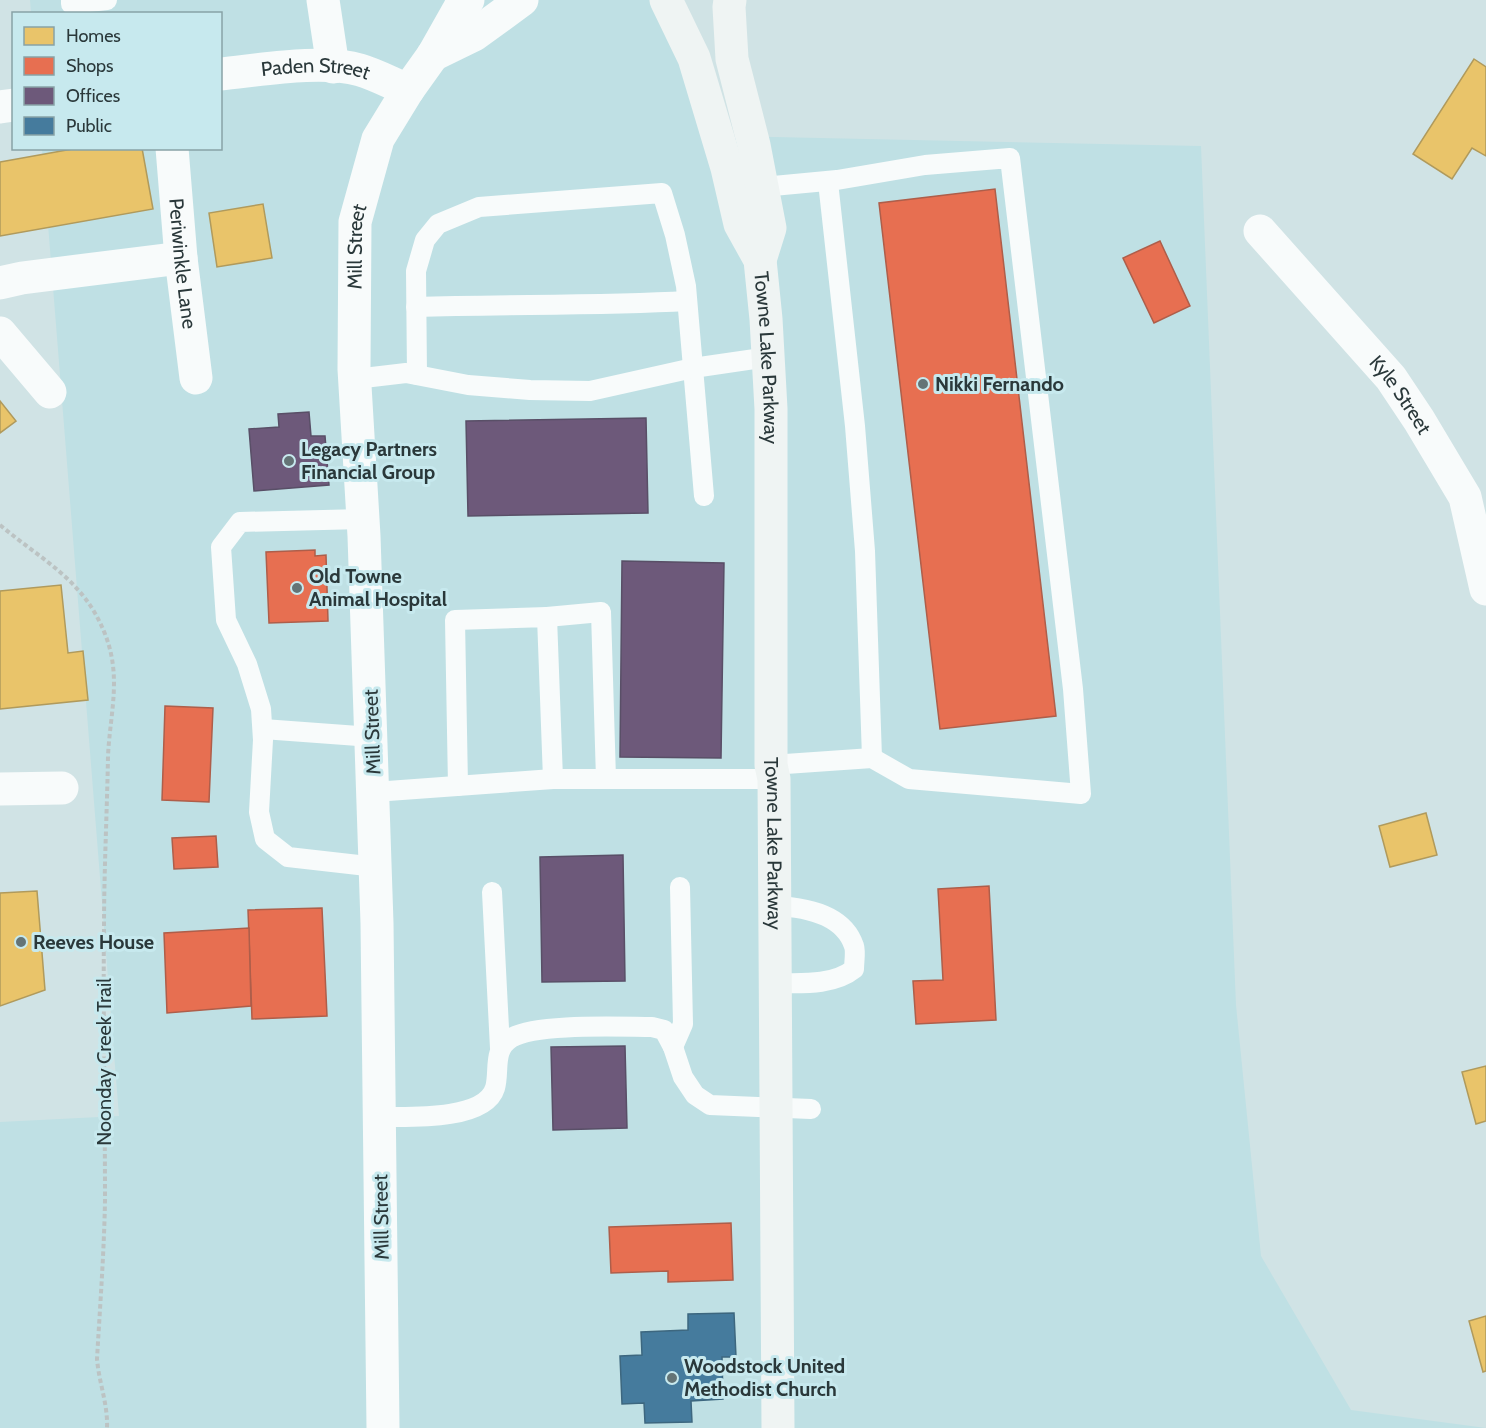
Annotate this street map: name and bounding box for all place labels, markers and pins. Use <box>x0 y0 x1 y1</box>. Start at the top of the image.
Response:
place label: Nikki Fernando <box>935 372 1064 396</box>
marker: Nikki Fernando <box>916 377 930 391</box>
place label: Legacy Partners Financial Group <box>301 437 437 484</box>
marker: Legacy Partners Financial Group <box>282 454 296 468</box>
place label: Old Towne Animal Hospital <box>309 564 447 611</box>
marker: Old Towne Animal Hospital <box>290 581 304 595</box>
place label: Reeves House <box>33 930 154 954</box>
marker: Reeves House <box>14 935 28 949</box>
place label: Woodstock United Methodist Church <box>684 1354 845 1401</box>
marker: Woodstock United Methodist Church <box>665 1371 679 1385</box>

